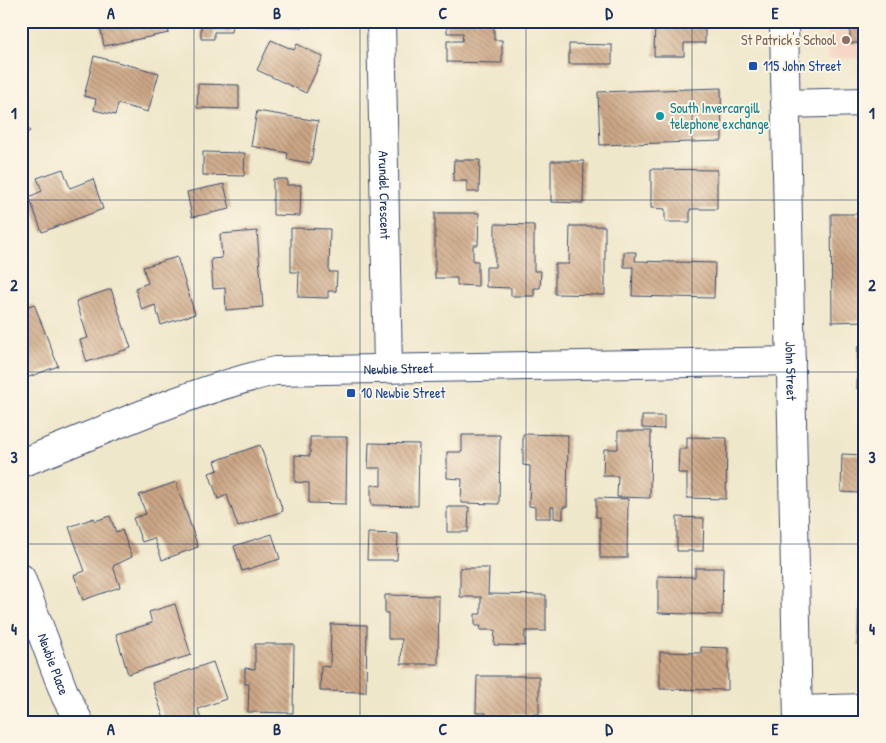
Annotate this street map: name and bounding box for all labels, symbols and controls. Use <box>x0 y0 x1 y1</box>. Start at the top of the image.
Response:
text: A <box>107 2 115 24</box>
text: B <box>273 2 281 24</box>
text: C <box>439 2 448 24</box>
text: D <box>605 2 613 24</box>
text: E <box>771 2 779 24</box>
place label: St Patrick's School <box>741 30 836 49</box>
marker: St Patrick's School <box>840 34 852 46</box>
place label: 115 John Street <box>763 56 841 75</box>
marker: 115 John Street <box>747 60 759 72</box>
place label: South Invercargill telephone exchange <box>670 98 770 134</box>
text: 1 <box>11 102 17 124</box>
text: 1 <box>869 102 875 124</box>
marker: South Invercargill telephone exchange <box>654 110 666 122</box>
street label: Arundel Crescent <box>375 151 395 240</box>
text: 2 <box>10 274 18 296</box>
text: 2 <box>868 274 876 296</box>
street label: John Street <box>781 341 802 401</box>
street label: Newbie Street <box>363 358 434 378</box>
place label: 10 Newbie Street <box>361 383 446 402</box>
marker: 10 Newbie Street <box>345 387 357 399</box>
text: 3 <box>10 446 18 468</box>
text: 3 <box>868 446 876 468</box>
text: 4 <box>11 618 17 640</box>
text: 4 <box>869 618 875 640</box>
street label: Newbie Place <box>34 631 74 698</box>
text: A <box>107 718 115 740</box>
text: B <box>273 718 281 740</box>
text: C <box>439 718 448 740</box>
text: D <box>605 718 613 740</box>
text: E <box>771 718 779 740</box>

